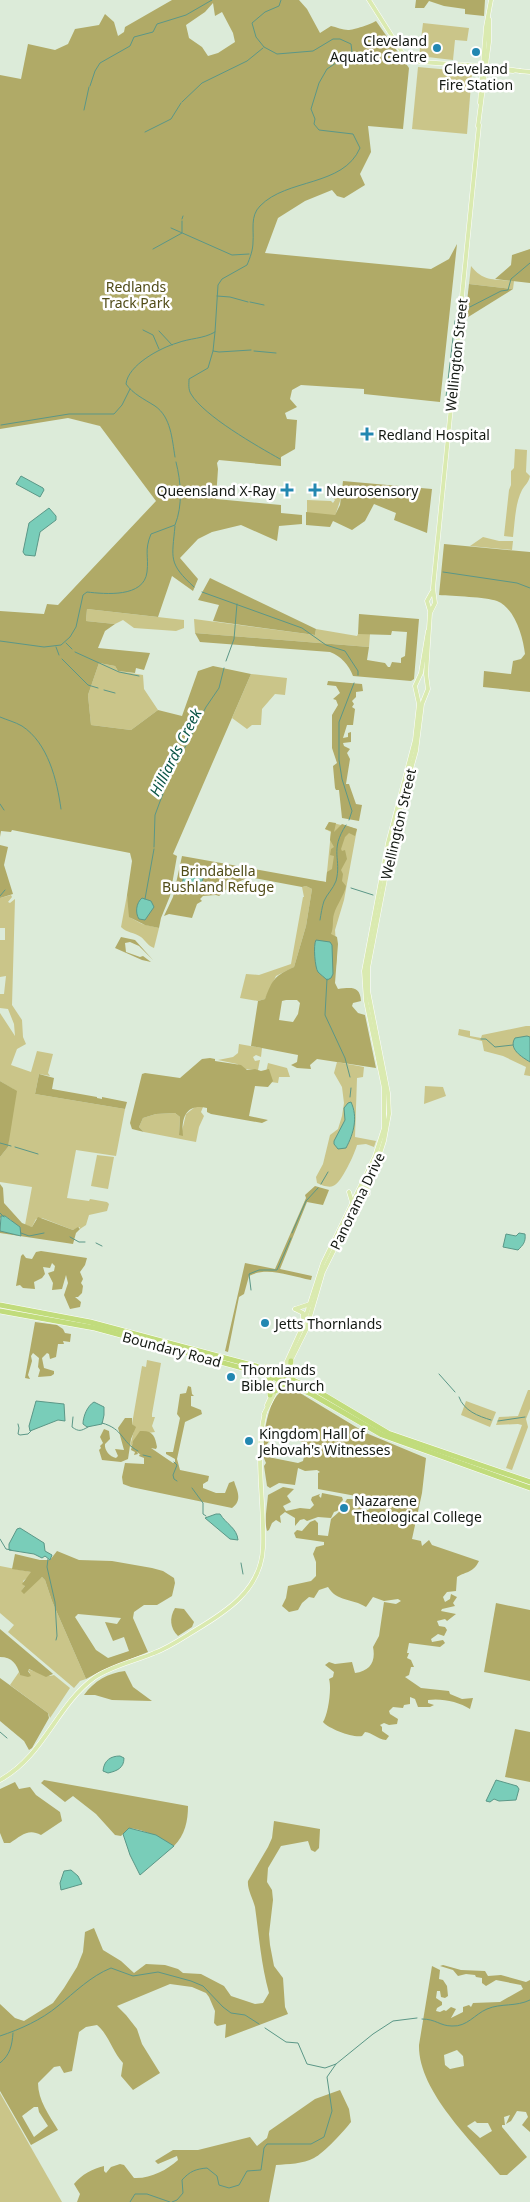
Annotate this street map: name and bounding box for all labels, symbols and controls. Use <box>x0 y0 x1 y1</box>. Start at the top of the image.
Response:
place label: Cleveland Aquatic Centre <box>330 31 427 66</box>
marker: Cleveland Aquatic Centre <box>431 42 443 54</box>
marker: Cleveland Fire Station <box>470 46 482 58</box>
place label: Cleveland Fire Station <box>439 59 513 94</box>
park label: Redlands Track Park <box>102 277 170 312</box>
street label: Wellington Street <box>441 297 471 413</box>
place label: Redland Hospital <box>378 425 490 444</box>
marker: Redland Hospital <box>360 427 374 441</box>
place label: Queensland X-Ray <box>156 481 277 500</box>
place label: Neurosensory <box>326 481 419 500</box>
marker: Queensland X-Ray <box>280 483 294 497</box>
marker: Neurosensory <box>308 483 322 497</box>
water label: Hilliards Creek <box>144 704 206 799</box>
street label: Wellington Street <box>376 766 420 882</box>
park label: Brindabella Bushland Refuge <box>162 861 274 896</box>
street label: Panorama Drive <box>325 1149 389 1253</box>
place label: Jetts Thornlands <box>273 1314 382 1333</box>
marker: Jetts Thornlands <box>259 1317 271 1329</box>
street label: Boundary Road <box>120 1327 224 1371</box>
place label: Thornlands Bible Church <box>241 1360 325 1395</box>
marker: Thornlands Bible Church <box>225 1371 237 1383</box>
place label: Kingdom Hall of Jehovah's Witnesses <box>257 1424 391 1459</box>
marker: Kingdom Hall of Jehovah's Witnesses <box>243 1435 255 1447</box>
place label: Nazarene Theological College <box>354 1491 482 1526</box>
marker: Nazarene Theological College <box>338 1502 350 1514</box>

